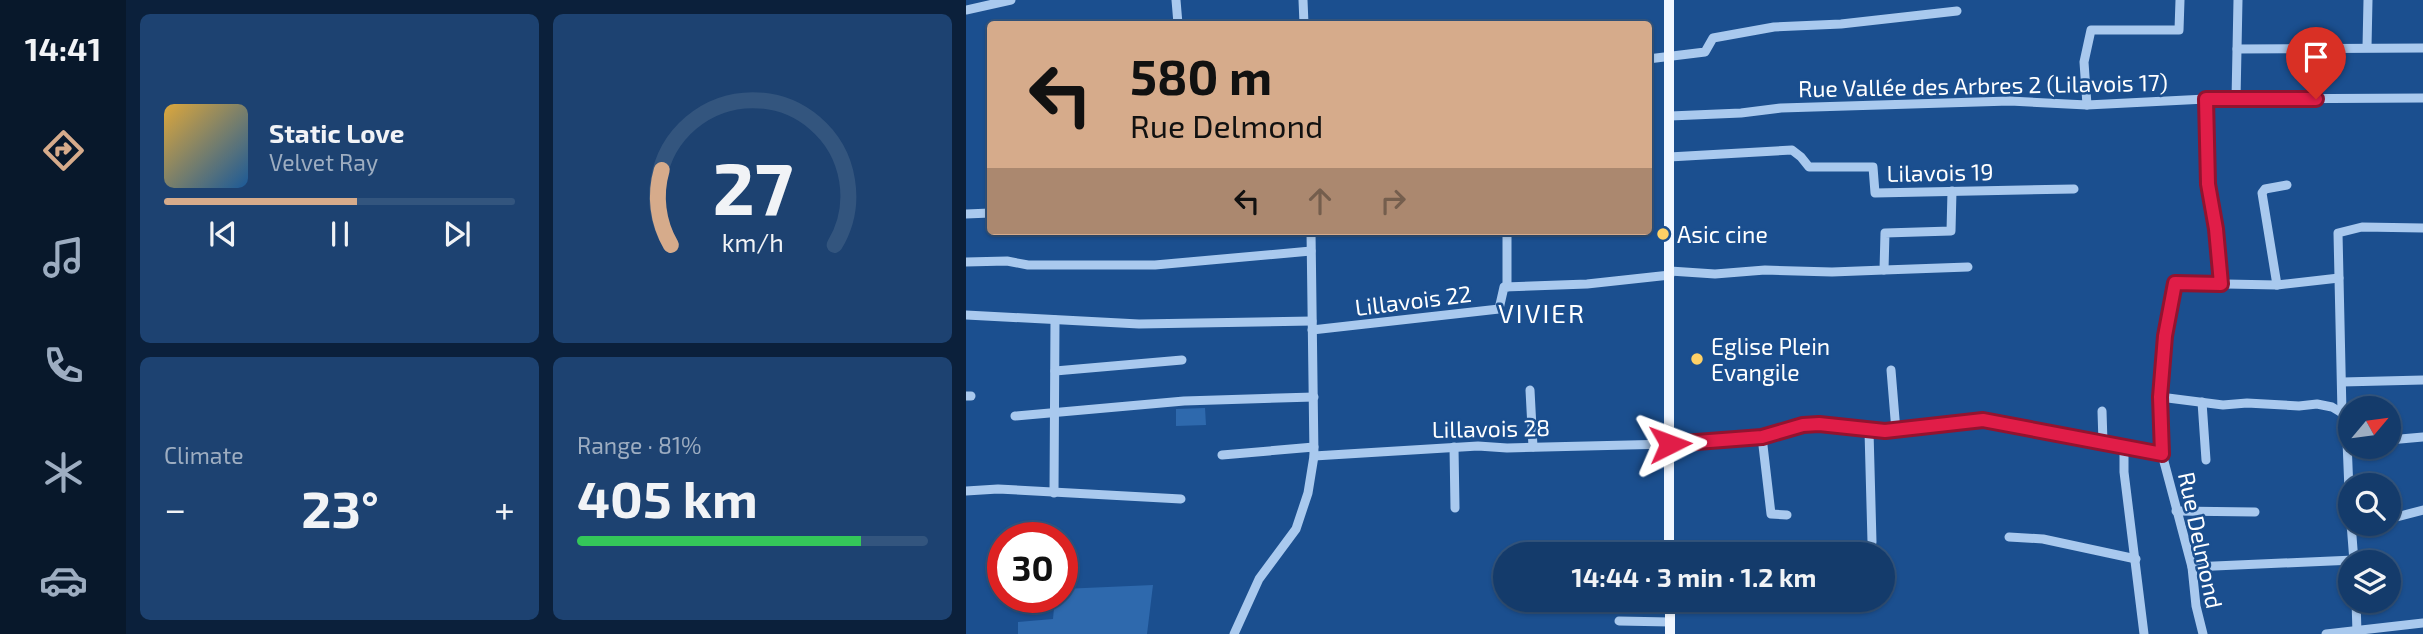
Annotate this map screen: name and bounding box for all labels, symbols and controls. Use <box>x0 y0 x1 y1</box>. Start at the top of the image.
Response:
pin <box>2286 27 2346 99</box>
text: 14:41 <box>25 29 101 67</box>
icon: arrive <box>2297 38 2335 76</box>
text: 580 m <box>1130 46 1272 105</box>
icon: left <box>1015 49 1106 140</box>
street label: Rue Vallée des Arbres 2 (Lilavois 17) <box>1798 68 2168 102</box>
text: Rue Delmond <box>1130 106 1323 144</box>
text: Static Love <box>269 117 405 148</box>
icon: directions <box>39 126 88 175</box>
text: 27 <box>712 142 793 230</box>
text: Velvet Ray <box>269 148 378 176</box>
street label: Lilavois 19 <box>1886 157 1994 187</box>
icon: left <box>1228 182 1266 220</box>
icon: ahead <box>1301 182 1339 220</box>
icon: right <box>1374 182 1412 220</box>
icon: previous <box>204 215 242 253</box>
icon: pause <box>321 215 359 253</box>
icon: next <box>438 215 476 253</box>
place label: Asic cine <box>1677 220 1768 248</box>
marker: Asic cine <box>1655 226 1671 242</box>
text: km/h <box>721 227 784 257</box>
icon: music <box>39 233 88 282</box>
street label: Lillavois 22 <box>1353 279 1473 321</box>
district label: VIVIER <box>1498 297 1586 328</box>
place label: Eglise Plein Evangile <box>1711 332 1830 386</box>
icon: phone <box>39 341 88 390</box>
marker: Eglise Plein Evangile <box>1689 351 1705 367</box>
north arrow <box>2338 396 2401 458</box>
map controls <box>2338 396 2401 613</box>
position arrow <box>1633 407 1707 481</box>
street label: Lillavois 28 <box>1432 413 1550 443</box>
text: Range · 81% <box>577 431 702 459</box>
text: Climate <box>164 441 244 469</box>
icon: climate <box>39 448 88 497</box>
text: 405 km <box>577 466 758 528</box>
street label: Rue Delmond <box>2173 469 2229 611</box>
button: search <box>2338 473 2401 536</box>
text: 23° <box>301 476 379 538</box>
text: − <box>164 485 186 531</box>
text: + <box>494 485 515 531</box>
speed limit sign: 30 <box>987 522 1078 613</box>
button: layers <box>2338 550 2401 613</box>
icon: car <box>39 556 88 605</box>
text: 14:44 · 3 min · 1.2 km <box>1572 561 1816 592</box>

